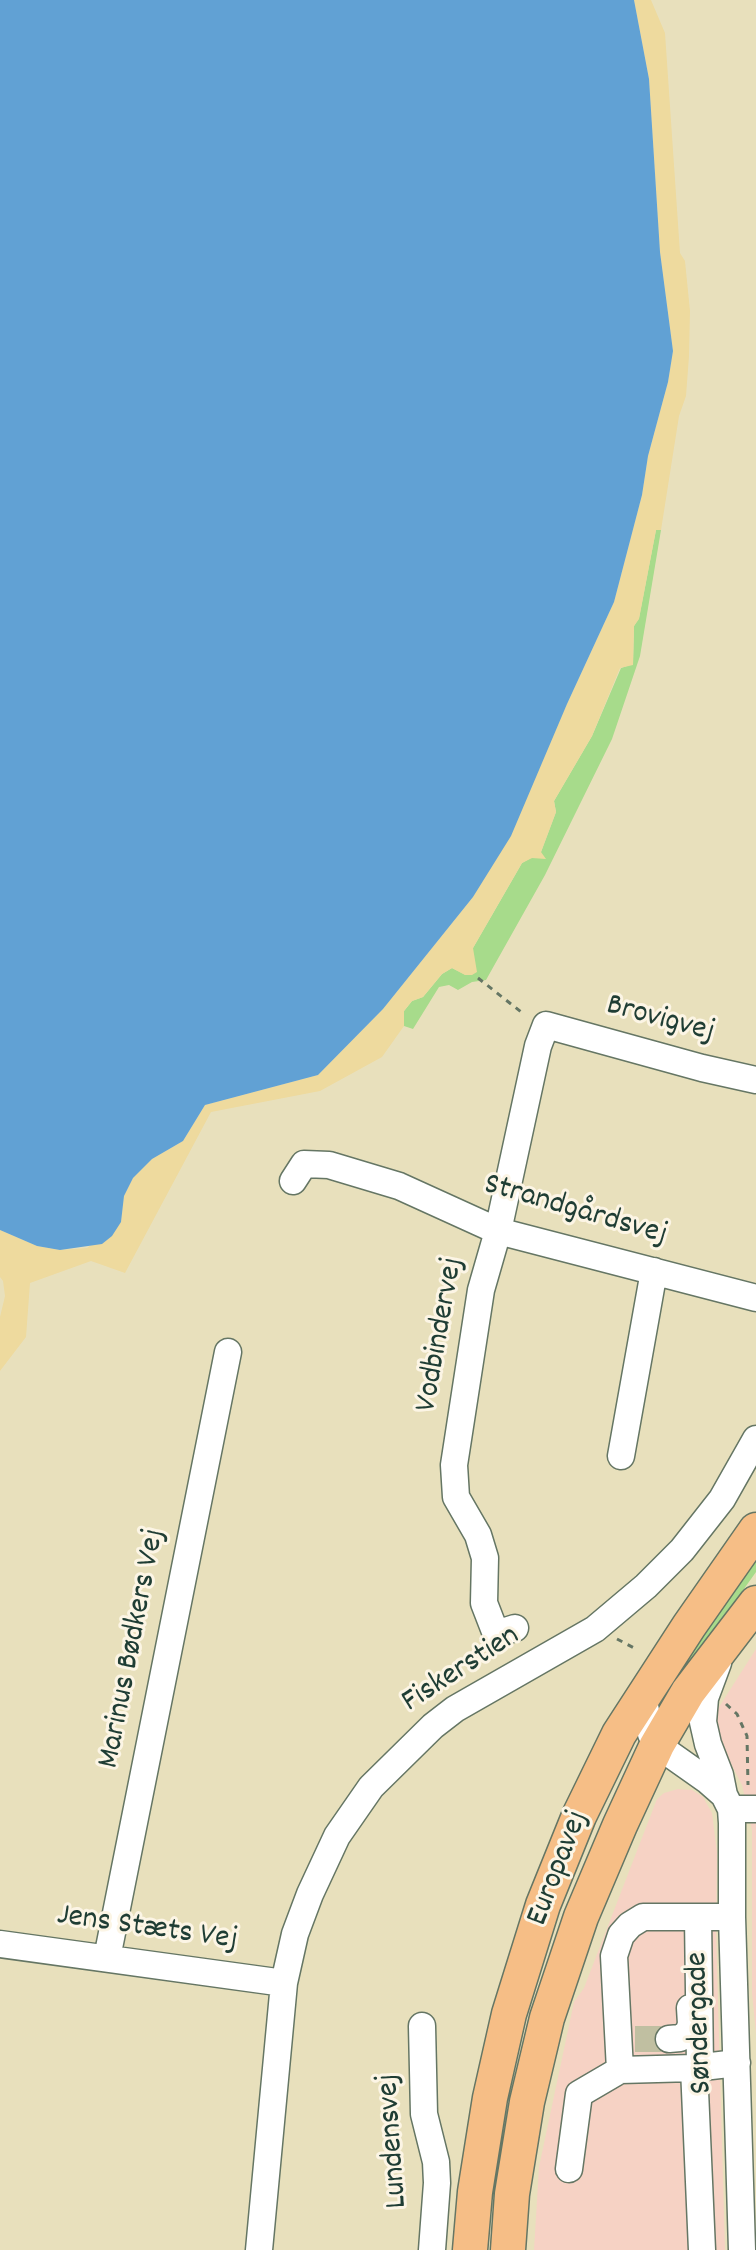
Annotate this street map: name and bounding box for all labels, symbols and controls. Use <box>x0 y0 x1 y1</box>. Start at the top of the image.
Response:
street label: Brovigvej <box>602 988 718 1054</box>
street label: Strandgårdsvej <box>479 1168 671 1256</box>
street label: Vodbindervej <box>410 1255 474 1415</box>
street label: Marinus Bødkers Vej <box>92 1526 176 1772</box>
street label: Fiskerstien <box>396 1619 528 1723</box>
street label: Europavej <box>521 1806 599 1932</box>
street label: Jens Stæts Vej <box>54 1898 240 1962</box>
street label: Søndergade <box>680 1951 724 2095</box>
street label: Lundensvej <box>371 2072 419 2210</box>

